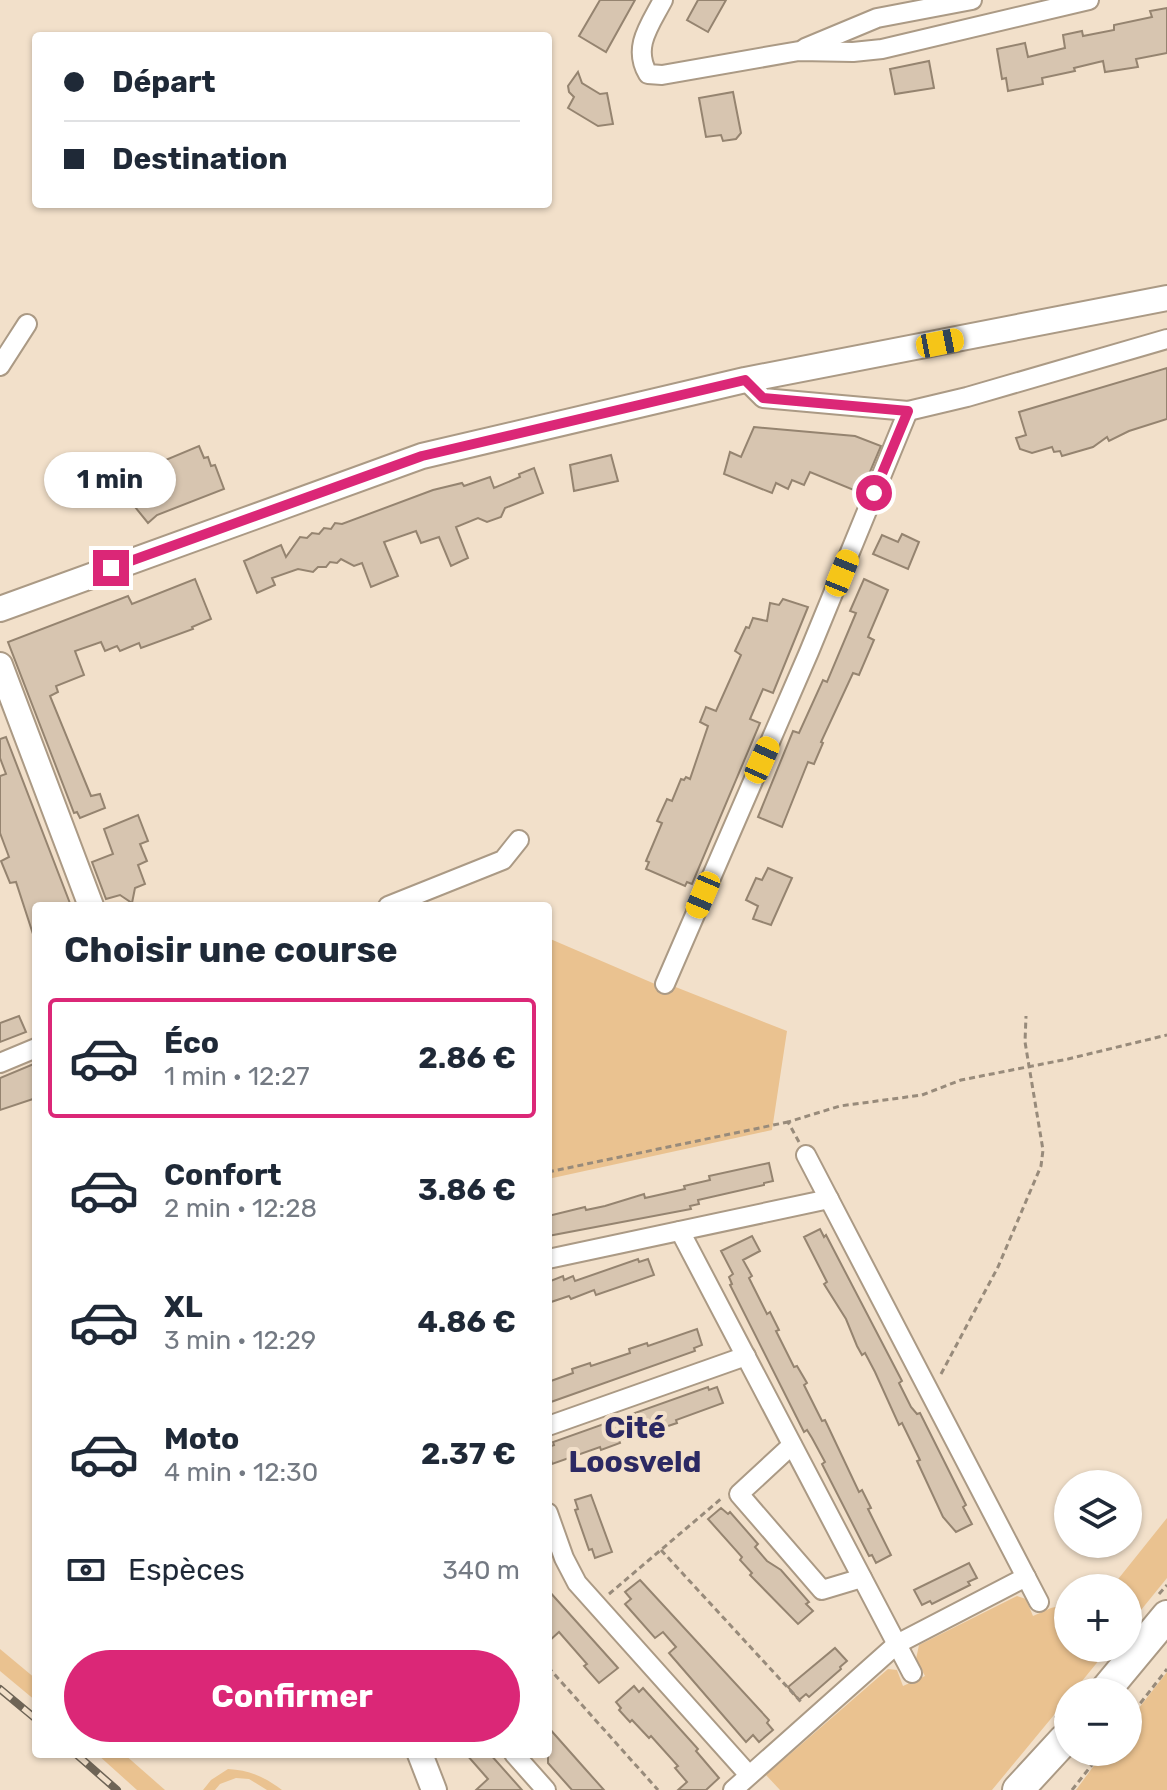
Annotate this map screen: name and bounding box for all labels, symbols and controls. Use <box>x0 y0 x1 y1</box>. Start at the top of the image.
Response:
text: Départ <box>112 64 216 100</box>
text: Destination <box>112 141 287 177</box>
car <box>914 327 966 359</box>
callout: 1 min <box>45 452 177 508</box>
text: 1 min <box>77 464 143 495</box>
route start <box>856 475 892 511</box>
car <box>822 546 862 600</box>
route end <box>93 550 129 586</box>
car <box>741 733 783 787</box>
car <box>683 868 723 922</box>
text: Choisir une course <box>64 928 398 971</box>
icon: car <box>68 1022 140 1094</box>
text: Éco <box>164 1025 219 1061</box>
text: 2.86 € <box>418 1040 516 1076</box>
text: 1 min · 12:27 <box>164 1061 310 1092</box>
icon: car <box>68 1154 140 1226</box>
text: Confort <box>164 1157 282 1193</box>
text: 3.86 € <box>418 1172 516 1208</box>
text: 2 min · 12:28 <box>164 1193 317 1224</box>
icon: car <box>68 1286 140 1358</box>
text: XL <box>164 1289 203 1325</box>
text: 4.86 € <box>418 1304 516 1340</box>
text: 3 min · 12:29 <box>164 1325 316 1356</box>
district label: Cité Loosveld <box>568 1410 702 1480</box>
icon: car <box>68 1418 140 1490</box>
text: Moto <box>164 1421 239 1457</box>
text: 2.37 € <box>421 1436 516 1472</box>
text: 4 min · 12:30 <box>164 1457 318 1488</box>
map controls <box>1054 1470 1142 1766</box>
button: layers <box>1054 1470 1142 1558</box>
icon: cash <box>64 1548 108 1592</box>
text: Espèces <box>128 1552 245 1588</box>
text: 340 m <box>442 1555 520 1586</box>
button: + <box>1054 1574 1142 1662</box>
button: Confirmer <box>64 1650 520 1742</box>
button: − <box>1054 1678 1142 1766</box>

